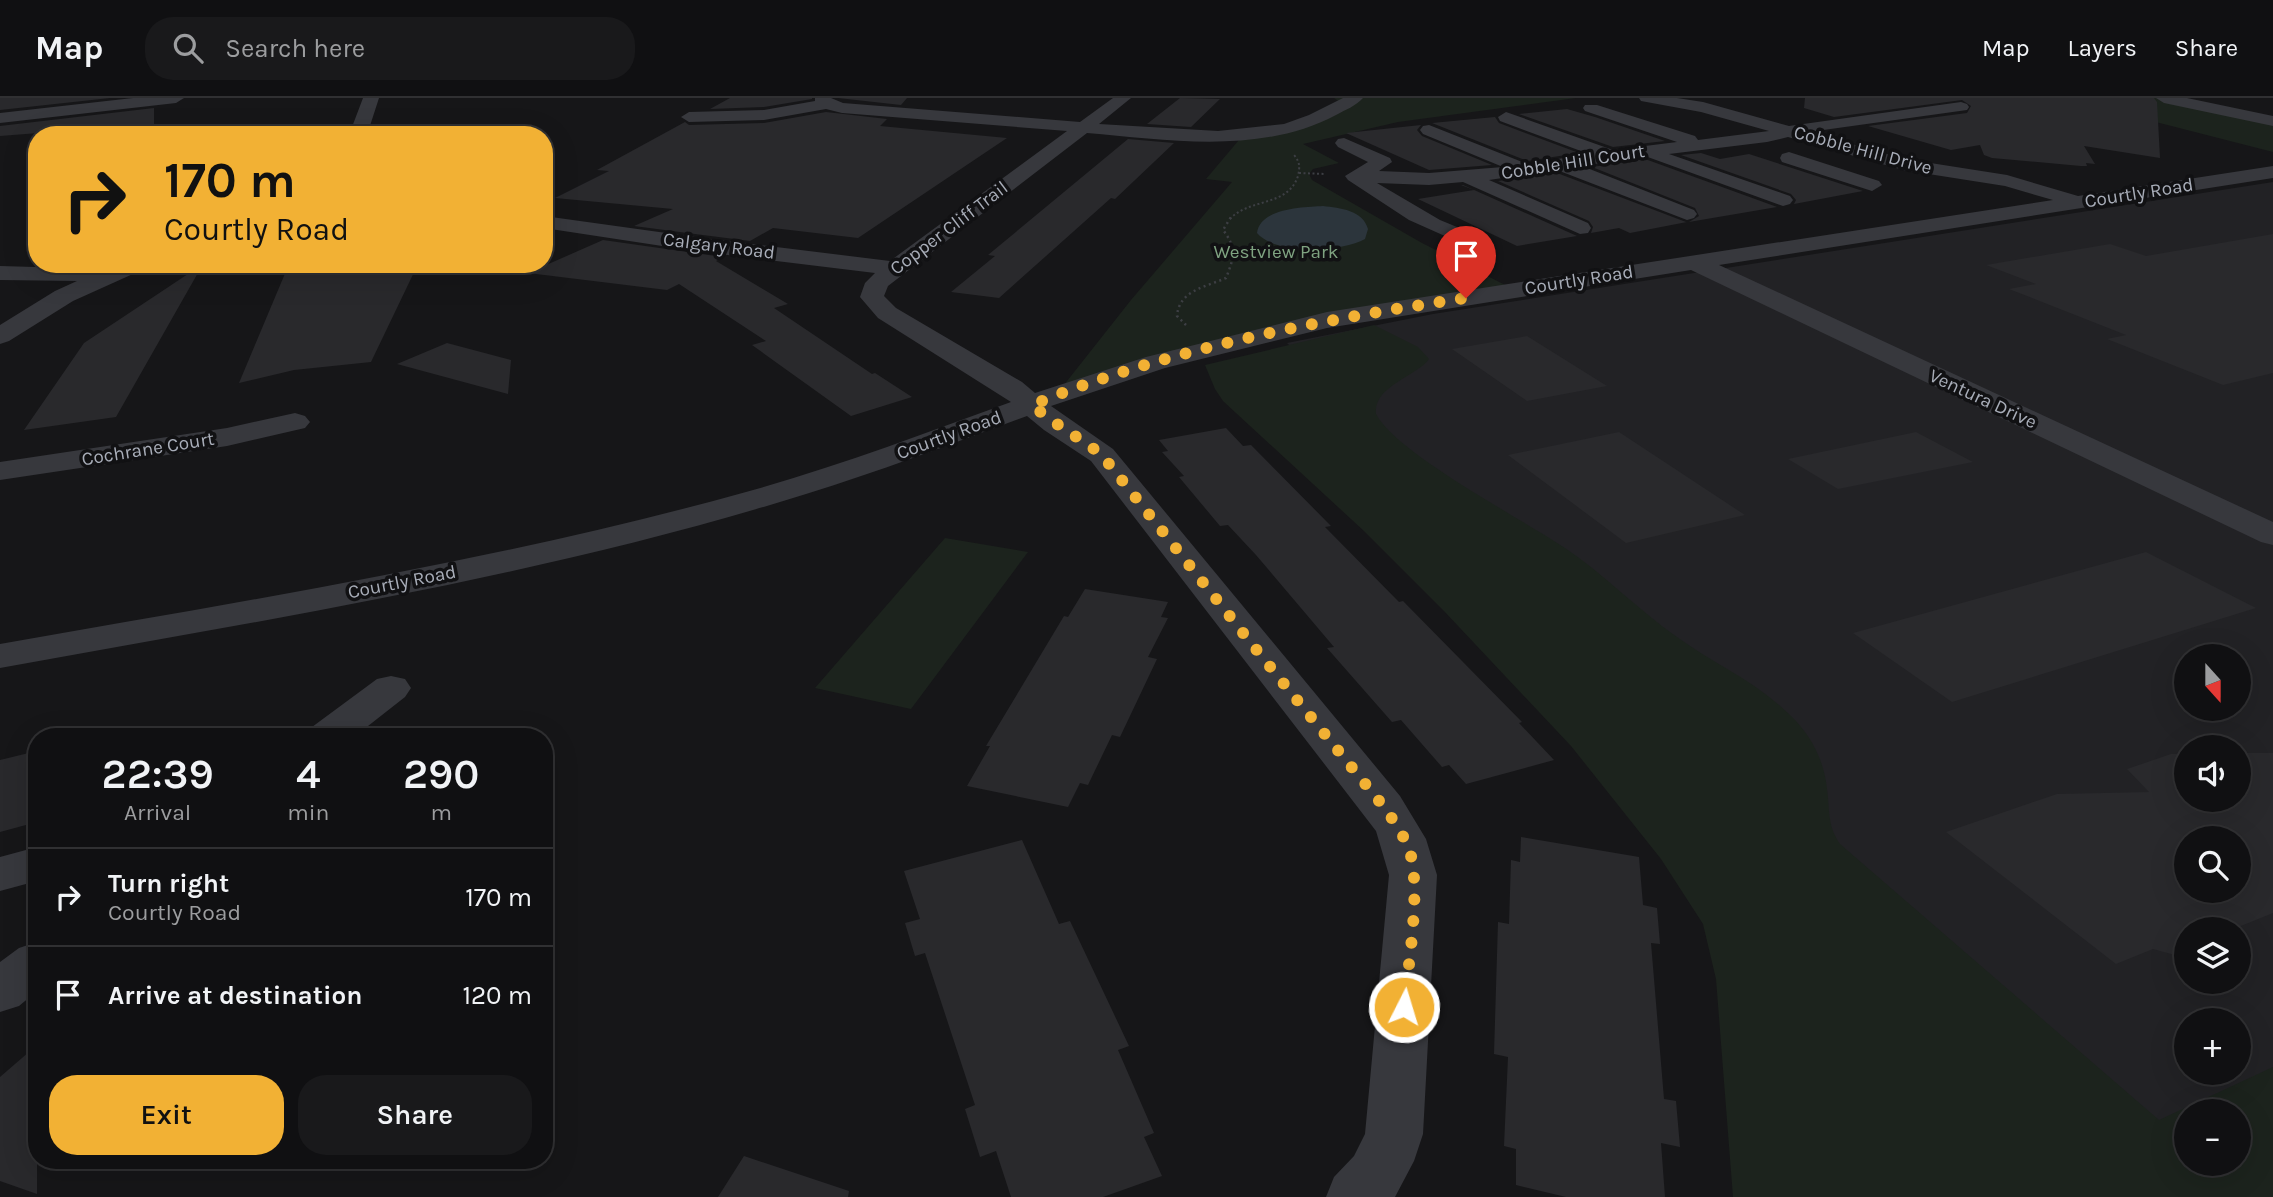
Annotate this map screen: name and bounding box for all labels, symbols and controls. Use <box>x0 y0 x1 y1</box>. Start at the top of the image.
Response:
search box <box>145 17 635 80</box>
text: Map <box>35 29 103 67</box>
icon: search <box>169 29 207 67</box>
text: Search here <box>225 33 365 64</box>
text: Map <box>1982 34 2030 62</box>
text: Layers <box>2068 34 2137 62</box>
text: Share <box>2175 34 2238 62</box>
street label: Cobble Hill Drive <box>1792 121 1934 179</box>
street label: Cobble Hill Court <box>1500 140 1646 184</box>
text: 170 m <box>164 152 296 209</box>
icon: right <box>49 154 140 245</box>
street label: Courtly Road <box>2083 174 2195 212</box>
street label: Copper Cliff Trail <box>886 176 1012 280</box>
text: Courtly Road <box>164 211 349 248</box>
pin <box>1436 226 1496 298</box>
street label: Calgary Road <box>662 228 776 264</box>
icon: arrive <box>1447 237 1485 275</box>
park label: Westview Park <box>1213 241 1339 263</box>
street label: Courtly Road <box>1523 261 1635 299</box>
street label: Ventura Drive <box>1926 364 2040 434</box>
street label: Courtly Road <box>894 406 1004 464</box>
street label: Cochrane Court <box>80 428 216 470</box>
street label: Courtly Road <box>346 561 458 603</box>
north arrow <box>2174 644 2250 721</box>
map controls <box>2174 644 2251 1176</box>
button: sound <box>2174 735 2251 812</box>
text: 22:39 <box>102 749 214 799</box>
text: 4 <box>296 749 321 799</box>
text: 290 <box>403 749 479 799</box>
text: Arrival <box>124 799 191 826</box>
text: min <box>287 799 329 826</box>
text: m <box>430 799 452 826</box>
button: search <box>2174 826 2251 903</box>
text: Turn right <box>108 868 229 899</box>
icon: right <box>49 878 87 916</box>
text: 170 m <box>465 882 532 913</box>
text: Courtly Road <box>108 899 241 926</box>
button: layers <box>2174 917 2251 994</box>
position arrow <box>1367 970 1441 1044</box>
icon: arrive <box>49 976 87 1014</box>
text: Arrive at destination <box>108 980 362 1011</box>
text: 120 m <box>462 980 532 1011</box>
button: + <box>2174 1008 2251 1085</box>
button: Exit <box>49 1075 284 1155</box>
button: Share <box>298 1075 532 1155</box>
button: − <box>2174 1099 2251 1176</box>

